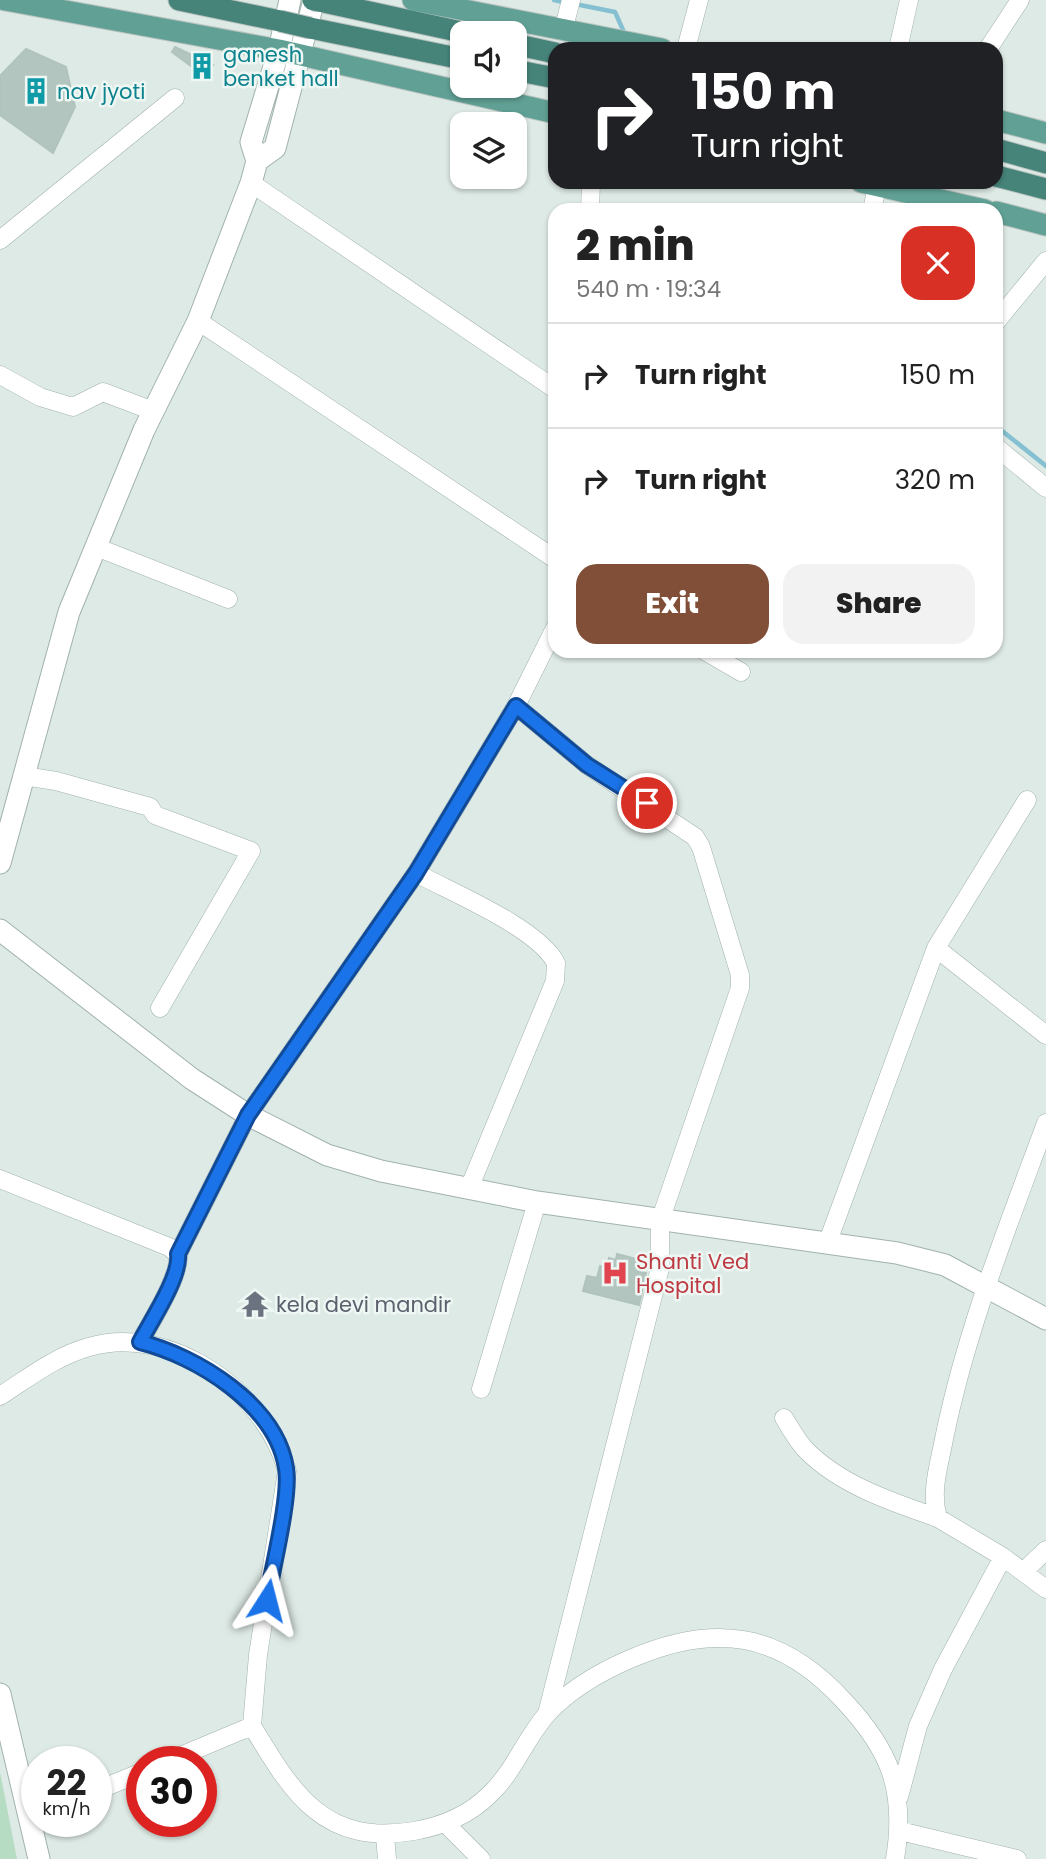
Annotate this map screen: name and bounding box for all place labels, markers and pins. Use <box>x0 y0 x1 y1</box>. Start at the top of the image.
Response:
place label: ganesh benket hall <box>223 40 339 93</box>
building icon: ganesh benket hall <box>187 51 217 81</box>
building icon: nav jyoti <box>21 76 51 106</box>
place label: nav jyoti <box>57 77 145 106</box>
pin <box>617 773 677 833</box>
place label: Shanti Ved Hospital <box>636 1247 749 1300</box>
hospital icon: Shanti Ved Hospital <box>600 1258 630 1288</box>
temple icon: kela devi mandir <box>240 1289 270 1319</box>
place label: kela devi mandir <box>276 1290 451 1319</box>

